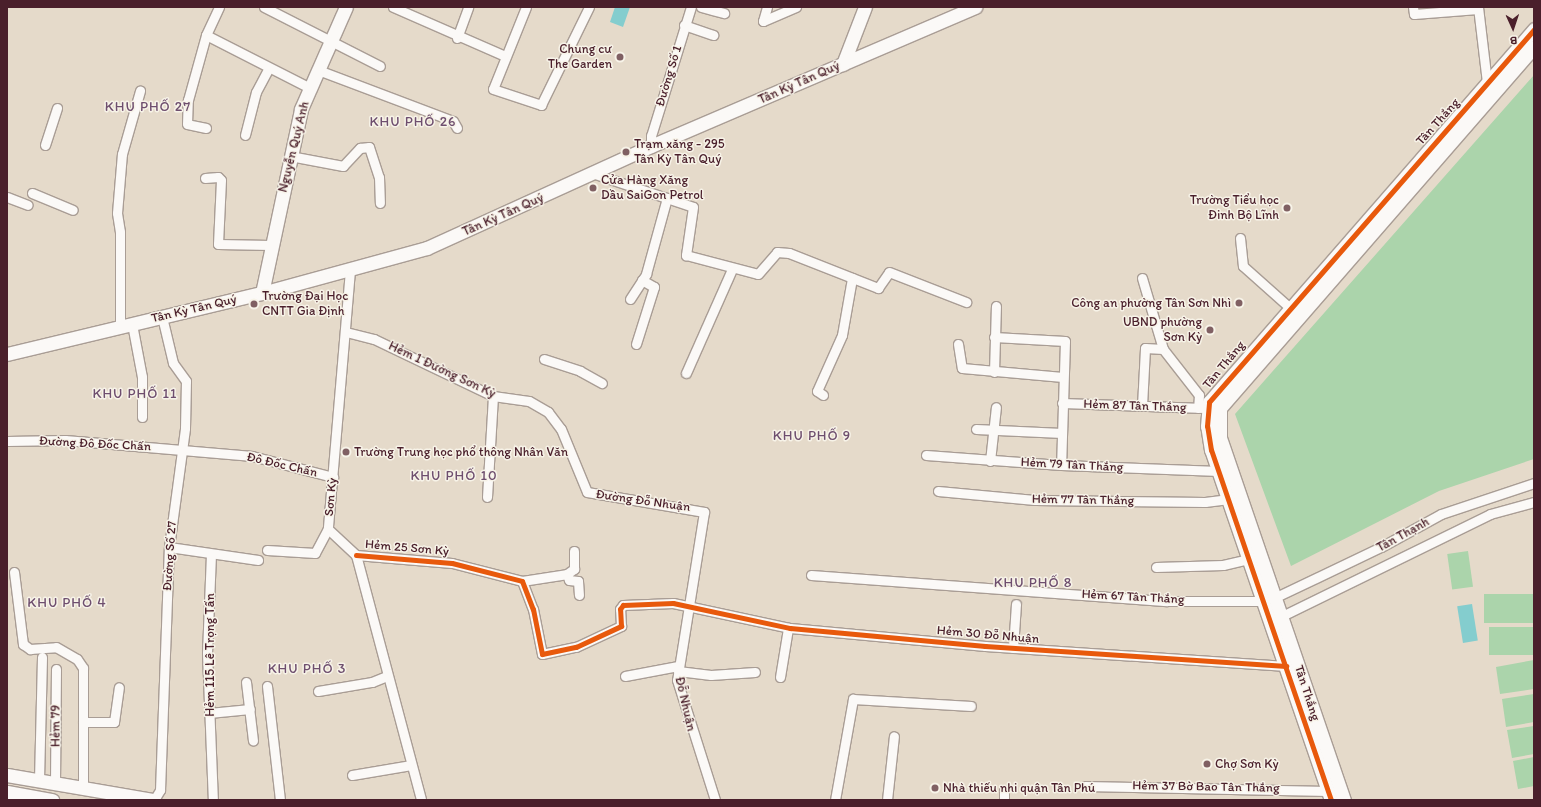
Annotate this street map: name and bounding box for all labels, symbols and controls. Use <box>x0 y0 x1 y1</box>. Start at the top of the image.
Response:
north arrow <box>1493 8 1533 48</box>
text: B <box>1510 34 1518 47</box>
place label: Chung cư The Garden <box>547 42 612 73</box>
street label: Đường Số 1 <box>652 44 686 108</box>
marker: Chung cư The Garden <box>615 52 625 62</box>
street label: Tân Kỳ Tân Quý <box>757 58 841 108</box>
street label: Tân Thắng <box>1413 95 1463 149</box>
district label: KHU PHỐ 27 <box>105 99 191 115</box>
street label: Nguyễn Quý Anh <box>275 100 313 194</box>
district label: KHU PHỐ 26 <box>370 114 456 130</box>
place label: Trạm xăng - 295 Tân Kỳ Tân Quý <box>634 137 724 168</box>
marker: Trạm xăng - 295 Tân Kỳ Tân Quý <box>621 147 631 157</box>
place label: Cửa Hàng Xăng Dầu SaiGon Petrol <box>601 173 703 204</box>
marker: Cửa Hàng Xăng Dầu SaiGon Petrol <box>588 183 598 193</box>
street label: Tân Kỳ Tân Quý <box>461 190 545 240</box>
place label: Trường Tiểu học Đinh Bộ Lĩnh <box>1190 193 1279 224</box>
marker: Trường Tiểu học Đinh Bộ Lĩnh <box>1282 203 1292 213</box>
place label: Trường Đại Học CNTT Gia Định <box>262 289 348 320</box>
street label: Tân Kỳ Tân Quý <box>150 292 238 326</box>
place label: Công an phường Tân Sơn Nhì <box>1071 295 1231 311</box>
marker: Công an phường Tân Sơn Nhì <box>1234 298 1244 308</box>
marker: Trường Đại Học CNTT Gia Định <box>249 299 259 309</box>
place label: UBND phường Sơn Kỳ <box>1123 315 1202 346</box>
marker: UBND phường Sơn Kỳ <box>1205 325 1215 335</box>
street label: Hẻm 1 Đường Sơn Kỳ <box>386 338 498 402</box>
street label: Tân Thắng <box>1199 338 1249 392</box>
district label: KHU PHỐ 11 <box>92 386 178 402</box>
street label: Hẻm 87 Tân Thắng <box>1083 396 1187 416</box>
district label: KHU PHỐ 9 <box>773 428 851 444</box>
street label: Đường Đô Đốc Chấn <box>38 433 152 455</box>
place label: Trường Trung học phổ thông Nhân Văn <box>354 444 566 460</box>
marker: Trường Trung học phổ thông Nhân Văn <box>341 447 351 457</box>
street label: Đô Đốc Chấn <box>245 449 319 481</box>
street label: Hẻm 79 Tân Thắng <box>1020 455 1124 475</box>
district label: KHU PHỐ 10 <box>410 468 498 484</box>
street label: Sơn Kỳ <box>322 477 340 517</box>
street label: Đường Đỗ Nhuận <box>595 487 691 515</box>
street label: Hẻm 77 Tân Thắng <box>1031 491 1135 509</box>
street label: Tân Thạnh <box>1374 514 1432 556</box>
street label: Đường Số 27 <box>160 520 180 592</box>
street label: Hẻm 25 Sơn Kỳ <box>364 537 450 559</box>
district label: KHU PHỐ 8 <box>994 575 1072 591</box>
street label: Hẻm 67 Tân Thắng <box>1081 587 1185 607</box>
street label: Hẻm 115 Lê Trọng Tấn <box>202 594 218 716</box>
district label: KHU PHỐ 4 <box>27 595 107 611</box>
street label: Hẻm 30 Đỗ Nhuận <box>936 623 1040 647</box>
district label: KHU PHỐ 3 <box>268 661 346 677</box>
street label: Tân Thắng <box>1291 663 1323 723</box>
street label: Đỗ Nhuận <box>671 675 699 733</box>
street label: Hẻm 79 <box>48 705 64 747</box>
place label: Chợ Sơn Kỳ <box>1215 756 1279 772</box>
marker: Chợ Sơn Kỳ <box>1202 759 1212 769</box>
street label: Hẻm 37 Bờ Bao Tân Thắng <box>1133 778 1279 796</box>
place label: Nhà thiếu nhi quận Tân Phú <box>943 780 1095 796</box>
marker: Nhà thiếu nhi quận Tân Phú <box>930 783 940 793</box>

